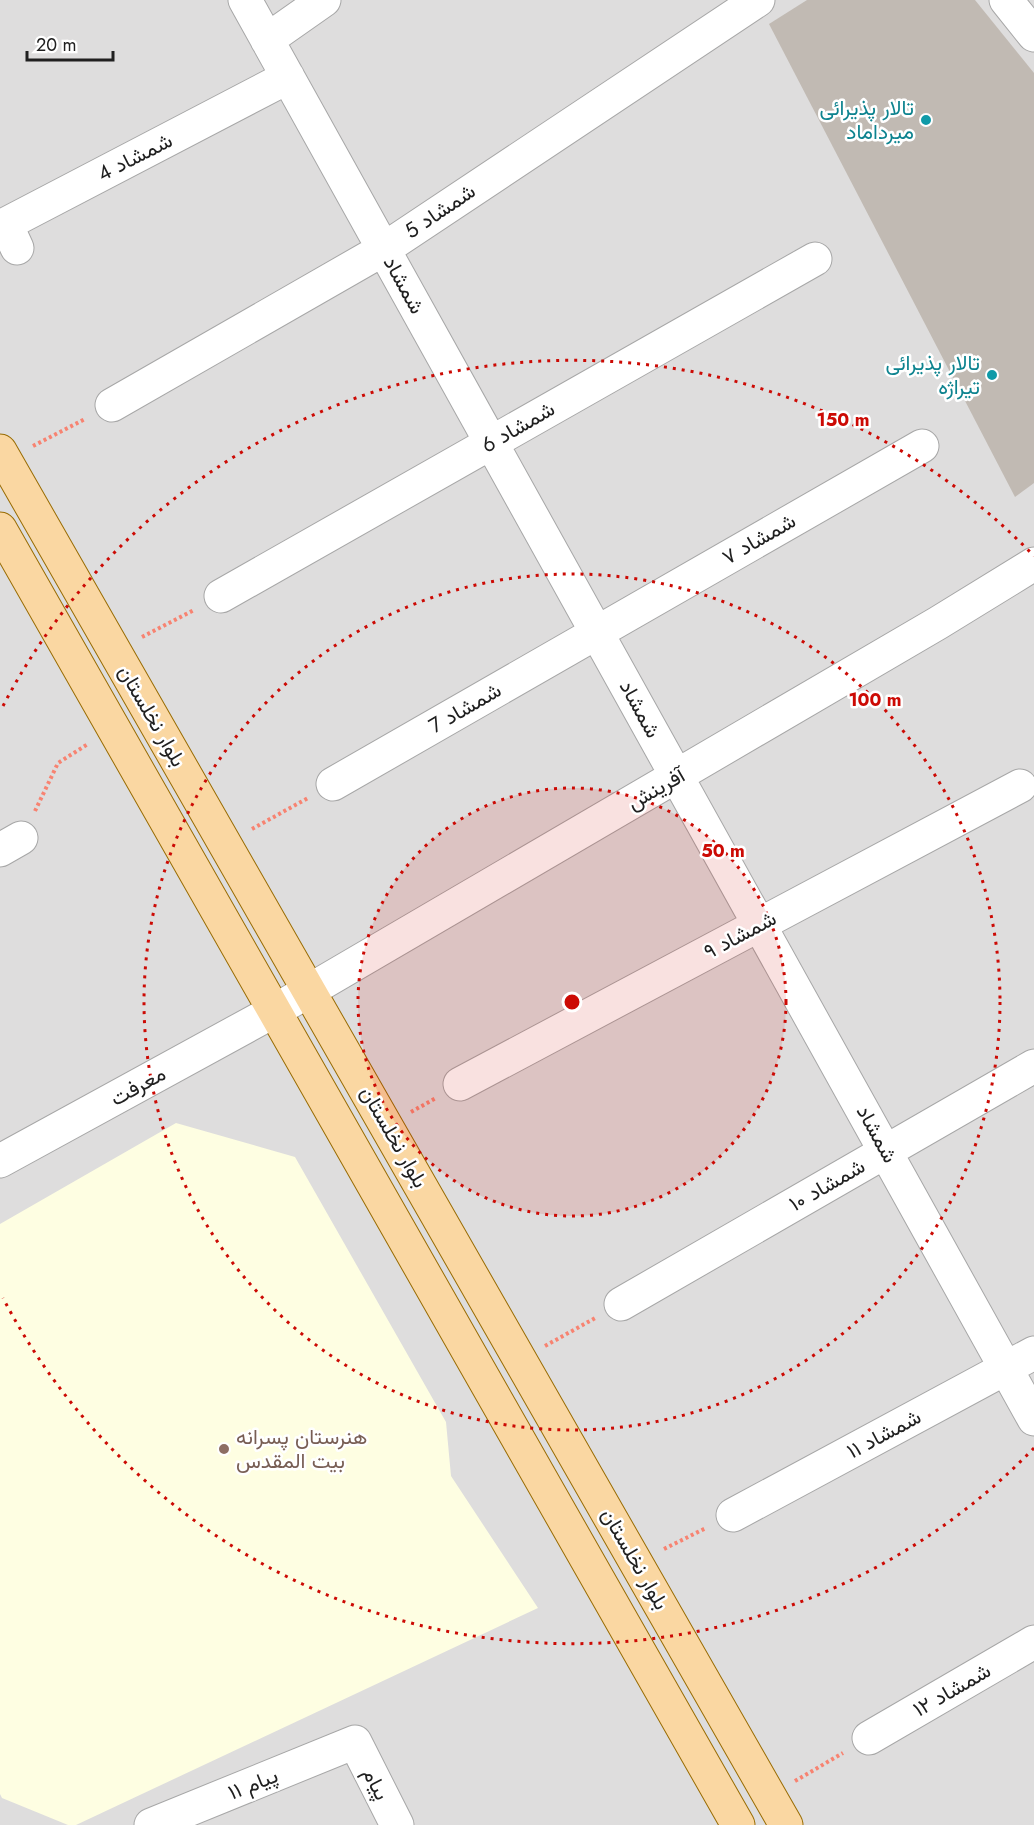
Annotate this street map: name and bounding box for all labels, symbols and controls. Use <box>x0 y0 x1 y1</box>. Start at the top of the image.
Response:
scale bar <box>27 24 112 62</box>
text: 20 m <box>36 32 76 58</box>
place label: تالار پذیرائی میرداماد <box>820 93 914 147</box>
marker: تالار پذیرائی میرداماد <box>919 113 933 127</box>
street label: شمشاد 4 <box>92 125 178 189</box>
street label: شمشاد 5 <box>398 176 482 246</box>
street label: شمشاد <box>376 251 432 319</box>
place label: تالار پذیرائی تیراژه <box>886 348 980 402</box>
marker: تالار پذیرائی تیراژه <box>985 368 999 382</box>
street label: شمشاد 6 <box>476 394 560 460</box>
text: 150 m <box>817 407 869 433</box>
street label: شمشاد ۷ <box>717 506 801 572</box>
street label: بلوار نخلستان <box>111 660 193 772</box>
street label: شمشاد 7 <box>423 675 507 741</box>
street label: شمشاد <box>612 675 668 743</box>
text: 100 m <box>848 687 902 713</box>
street label: آفرینش <box>622 759 692 818</box>
text: 50 m <box>701 838 745 864</box>
street label: شمشاد ۹ <box>698 903 782 967</box>
centre of rings <box>562 992 582 1012</box>
street label: معرفت <box>105 1059 171 1113</box>
street label: بلوار نخلستان <box>353 1081 435 1193</box>
street label: شمشاد <box>849 1100 905 1168</box>
street label: شمشاد ۱۰ <box>784 1151 870 1219</box>
street label: شمشاد ۱۱ <box>842 1402 926 1466</box>
place label: هنرستان پسرانه بیت المقدس <box>236 1422 367 1476</box>
marker: هنرستان پسرانه بیت المقدس <box>217 1442 231 1456</box>
street label: بلوار نخلستان <box>594 1503 676 1615</box>
street label: شمشاد ۱۲ <box>908 1656 996 1724</box>
street label: پیام ۱۱ <box>224 1760 282 1808</box>
street label: پیام <box>355 1763 397 1805</box>

